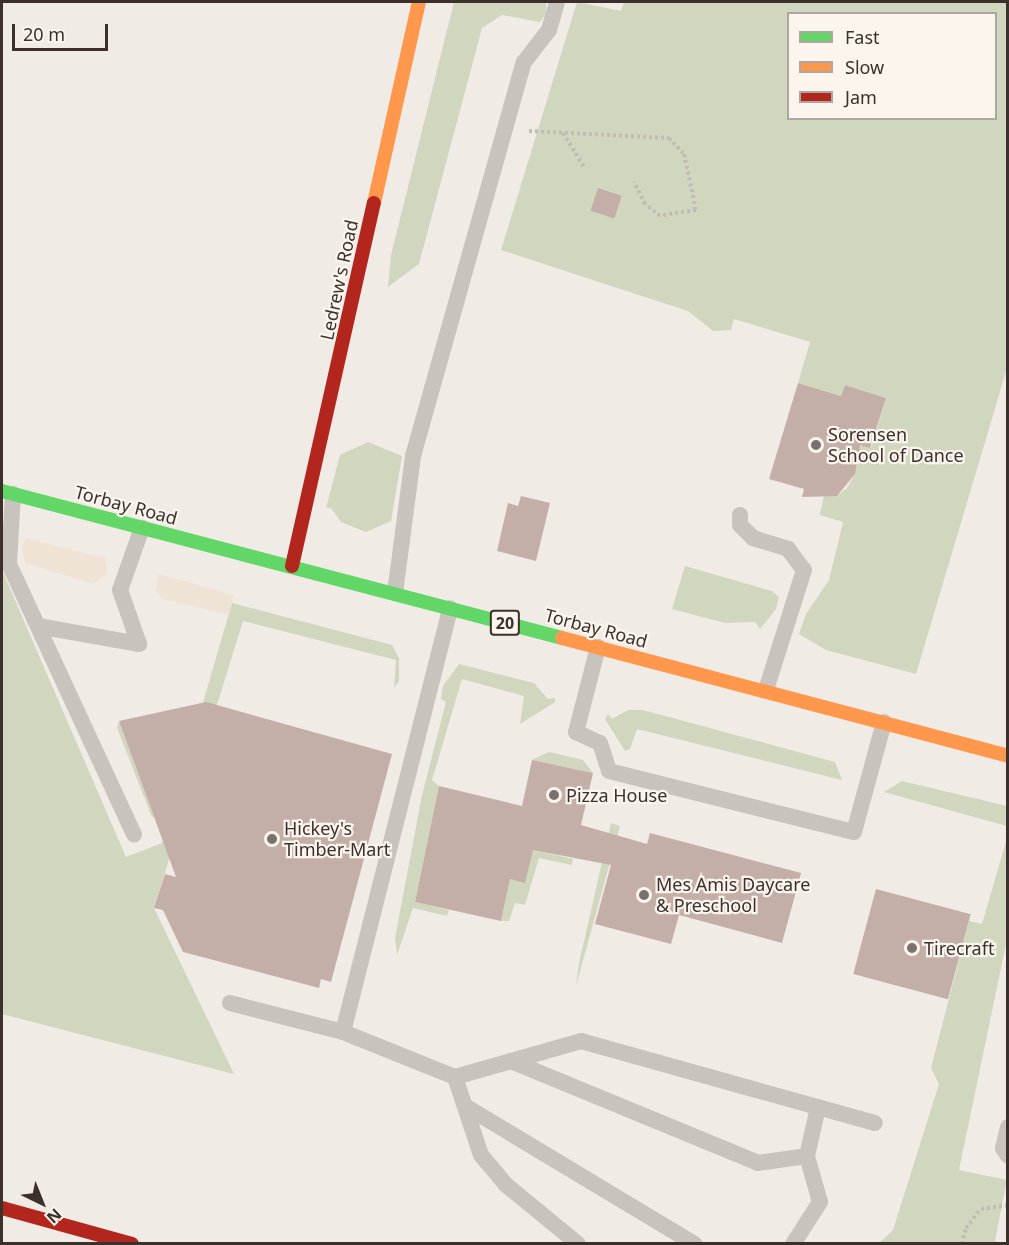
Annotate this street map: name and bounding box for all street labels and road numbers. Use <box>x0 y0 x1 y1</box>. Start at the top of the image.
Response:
street label: Ledrew's Road <box>316 218 362 342</box>
street label: Torbay Road <box>72 481 180 529</box>
street label: Torbay Road <box>542 604 650 652</box>
road number: 20 <box>488 610 522 636</box>

